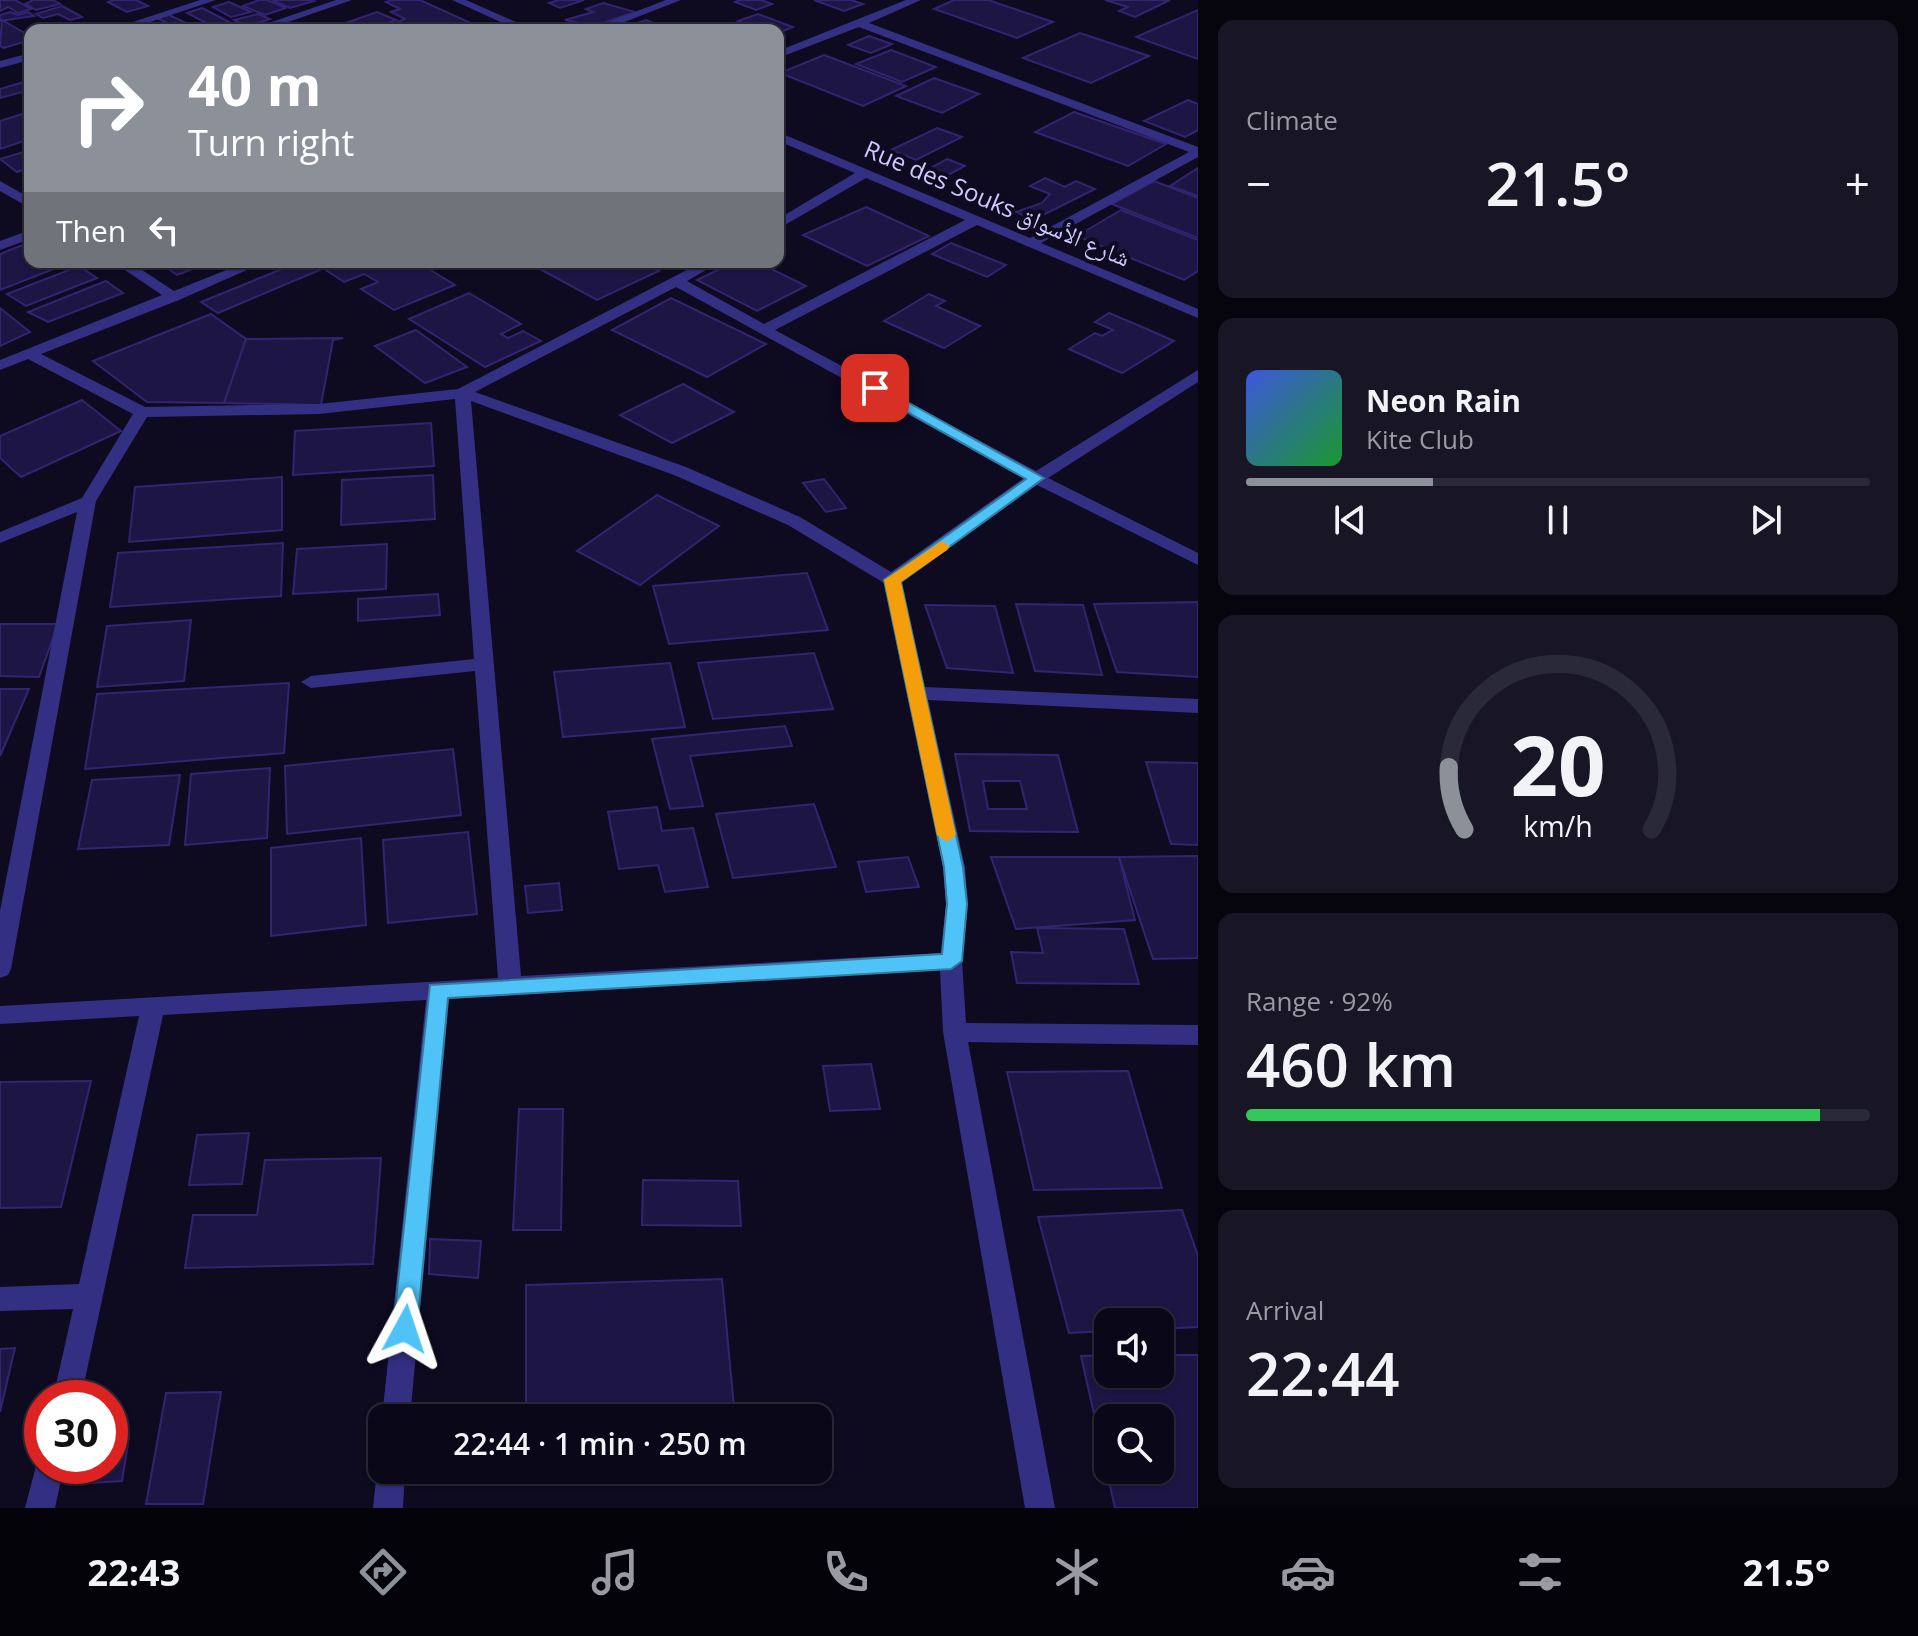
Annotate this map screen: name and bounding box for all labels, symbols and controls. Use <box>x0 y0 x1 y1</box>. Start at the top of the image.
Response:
text: 40 m <box>188 46 322 122</box>
icon: right <box>56 56 160 160</box>
text: Climate <box>1246 102 1338 138</box>
text: Turn right <box>188 118 354 167</box>
street label: Rue des Souks شارع الأسواق <box>860 132 1136 274</box>
text: 21.5° <box>1485 142 1631 224</box>
text: − <box>1246 153 1271 213</box>
text: + <box>1845 153 1870 213</box>
icon: left <box>142 208 186 252</box>
text: Then <box>56 210 126 251</box>
pin <box>841 354 909 422</box>
icon: arrive <box>853 366 897 410</box>
text: Neon Rain <box>1366 380 1521 421</box>
text: Kite Club <box>1366 421 1474 457</box>
icon: previous <box>1328 498 1372 542</box>
icon: pause <box>1536 498 1580 542</box>
icon: next <box>1744 498 1788 542</box>
text: 20 <box>1510 707 1606 820</box>
text: km/h <box>1523 806 1593 845</box>
text: Range · 92% <box>1246 983 1393 1019</box>
text: 460 km <box>1246 1023 1456 1105</box>
position arrow <box>363 1287 447 1371</box>
text: Arrival <box>1246 1292 1324 1328</box>
map controls <box>1094 1308 1174 1484</box>
button: sound <box>1094 1308 1174 1388</box>
text: 22:44 <box>1246 1332 1400 1414</box>
speed limit sign: 30 <box>24 1380 128 1484</box>
button: search <box>1094 1404 1174 1484</box>
text: 22:44 · 1 min · 250 m <box>453 1423 747 1464</box>
icon: directions <box>355 1544 411 1600</box>
icon: music <box>587 1544 643 1600</box>
icon: phone <box>818 1544 874 1600</box>
icon: climate <box>1049 1544 1105 1600</box>
icon: car <box>1280 1544 1336 1600</box>
icon: filters <box>1512 1544 1568 1600</box>
text: 22:43 <box>88 1548 180 1597</box>
text: 21.5° <box>1743 1548 1830 1597</box>

